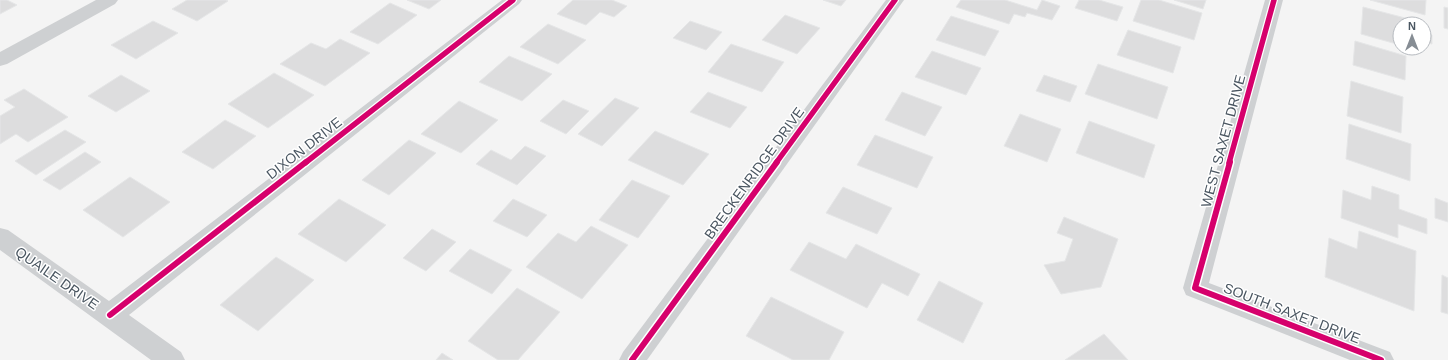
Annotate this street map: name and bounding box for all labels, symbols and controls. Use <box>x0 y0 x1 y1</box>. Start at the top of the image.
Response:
north arrow <box>1392 16 1432 56</box>
text: N <box>1408 20 1416 32</box>
street label: WEST SAXET DRIVE <box>1198 73 1248 209</box>
street label: BRECKENRIDGE DRIVE <box>701 104 807 242</box>
street label: DIXON DRIVE <box>263 114 345 182</box>
street label: QUAILE DRIVE <box>12 243 102 313</box>
street label: SOUTH SAXET DRIVE <box>1221 280 1363 346</box>

